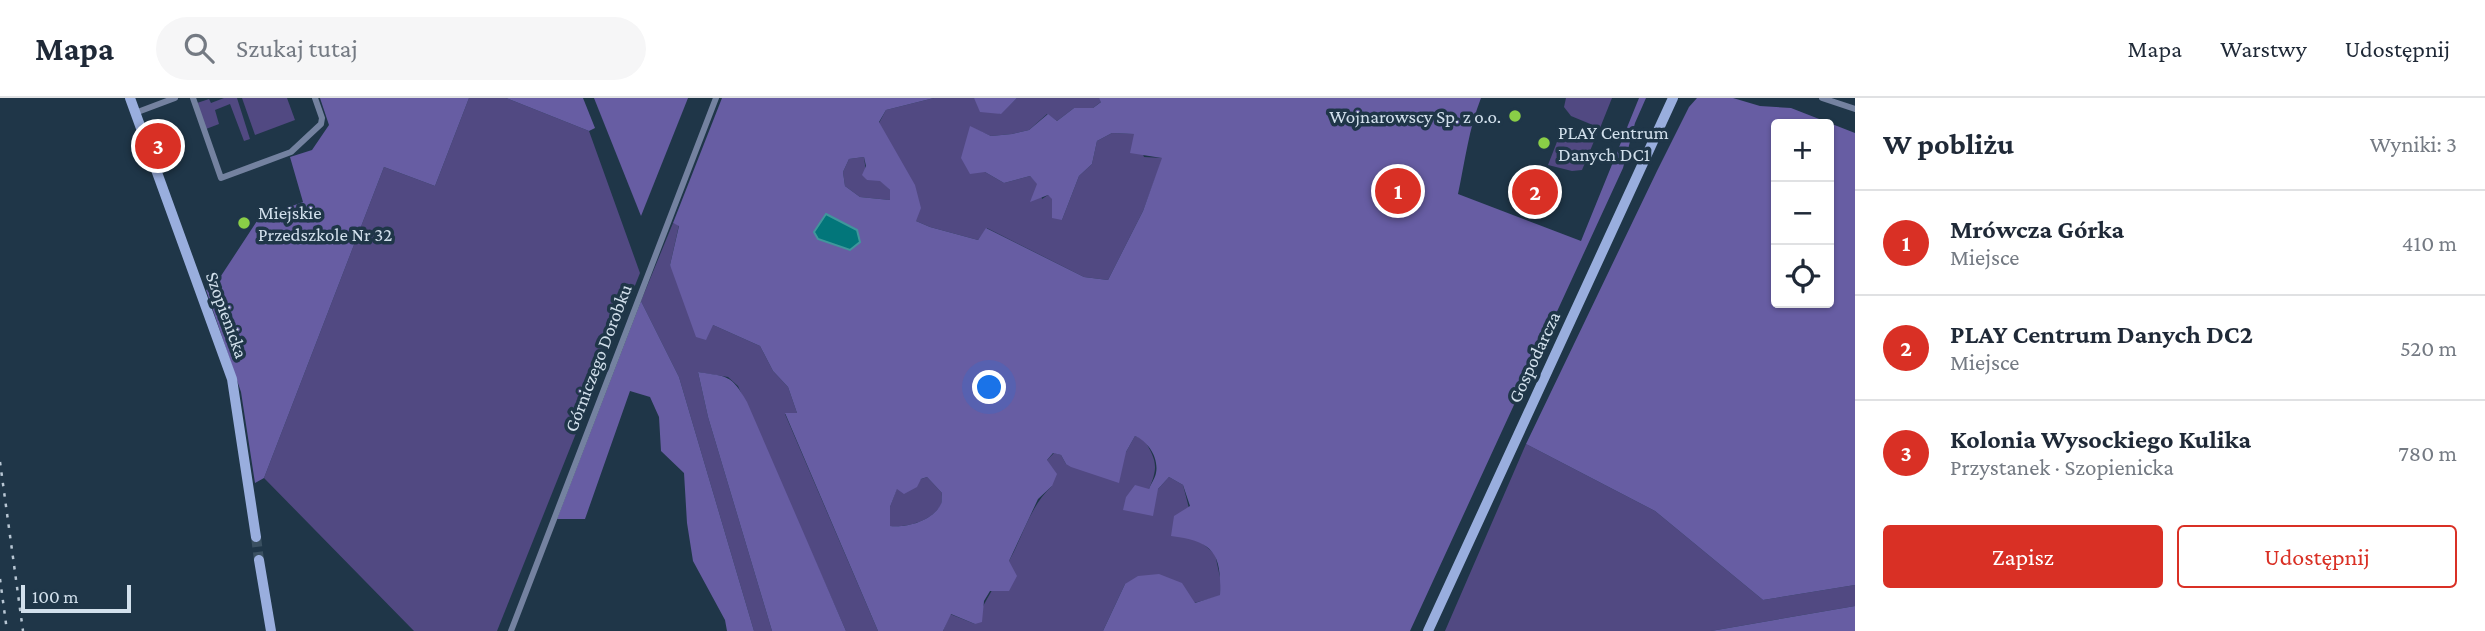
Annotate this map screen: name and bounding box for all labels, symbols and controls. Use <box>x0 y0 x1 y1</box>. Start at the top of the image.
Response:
search box <box>156 17 646 80</box>
icon: search <box>180 29 218 67</box>
text: Mapa <box>35 30 114 67</box>
text: Szukaj tutaj <box>236 34 358 63</box>
text: Mapa <box>2127 35 2182 62</box>
text: Warstwy <box>2220 35 2307 62</box>
text: Udostępnij <box>2345 35 2450 62</box>
place label: Wojnarowscy Sp. z o.o. <box>1329 106 1501 128</box>
marker: Wojnarowscy Sp. z o.o. <box>1507 108 1523 124</box>
map controls <box>1771 119 1834 308</box>
button: + <box>1771 119 1834 182</box>
pin: 3 <box>135 120 181 172</box>
place label: PLAY Centrum Danych DC1 <box>1558 122 1669 165</box>
text: W pobliżu <box>1883 127 2014 160</box>
text: Wyniki: 3 <box>2370 131 2457 157</box>
marker: PLAY Centrum Danych DC1 <box>1536 135 1552 151</box>
pin: 1 <box>1375 165 1421 217</box>
pin: 2 <box>1512 166 1558 218</box>
button: − <box>1771 182 1834 245</box>
place label: Miejskie Przedszkole Nr 32 <box>258 202 392 245</box>
marker: Miejskie Przedszkole Nr 32 <box>236 215 252 231</box>
text: Mrówcza Górka <box>1950 215 2124 244</box>
text: 1 <box>1902 230 1910 256</box>
text: 410 m <box>2402 230 2457 256</box>
text: Miejsce <box>1950 244 2019 270</box>
button: locate <box>1771 245 1834 308</box>
street label: Szopienicka <box>202 269 252 361</box>
street label: Górniczego Dorobku <box>560 281 636 435</box>
street label: Gospodarcza <box>1504 308 1564 406</box>
text: PLAY Centrum Danych DC2 <box>1950 320 2253 349</box>
text: 2 <box>1900 335 1912 361</box>
text: 520 m <box>2400 335 2457 361</box>
text: Miejsce <box>1950 349 2019 375</box>
your location <box>972 370 1006 404</box>
text: Kolonia Wysockiego Kulika <box>1950 425 2251 454</box>
text: 3 <box>1900 440 1912 466</box>
text: 780 m <box>2398 440 2457 466</box>
text: Przystanek · Szopienicka <box>1950 454 2174 480</box>
button: Zapisz <box>1883 525 2163 588</box>
button: Udostępnij <box>2177 525 2457 588</box>
scale bar <box>21 582 131 614</box>
text: 100 m <box>32 586 79 607</box>

